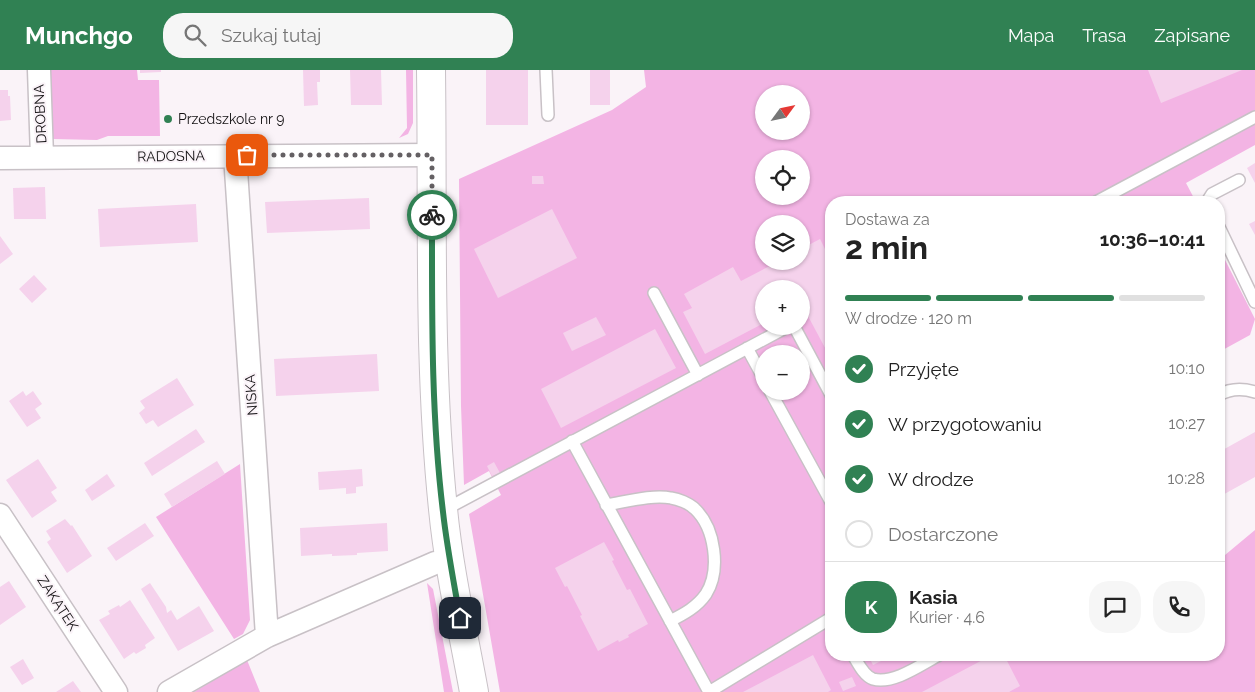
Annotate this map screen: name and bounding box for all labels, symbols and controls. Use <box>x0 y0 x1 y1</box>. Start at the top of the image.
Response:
search box <box>163 13 513 58</box>
text: Munchgo <box>25 21 133 50</box>
icon: search <box>181 21 209 49</box>
text: Szukaj tutaj <box>221 24 321 46</box>
text: Mapa <box>1008 25 1054 46</box>
text: Trasa <box>1082 25 1126 46</box>
text: Zapisane <box>1154 25 1230 46</box>
street label: DROBNA <box>30 83 50 144</box>
north arrow <box>755 85 810 140</box>
map controls <box>755 85 810 400</box>
place label: Przedszkole nr 9 <box>178 111 284 127</box>
marker: Przedszkole nr 9 <box>162 113 174 125</box>
pin <box>226 134 268 176</box>
icon: bag <box>233 141 261 169</box>
street label: RADOSNA <box>137 147 206 165</box>
button: locate <box>755 150 810 205</box>
courier <box>407 190 457 240</box>
icon: bike <box>418 201 446 229</box>
text: Dostawa za <box>845 210 930 229</box>
button: layers <box>755 215 810 270</box>
text: 10:36–10:41 <box>1100 228 1205 250</box>
text: 2 min <box>845 229 928 266</box>
button: + <box>755 280 810 335</box>
text: W drodze · 120 m <box>845 309 972 328</box>
button: − <box>755 345 810 400</box>
icon: check <box>845 355 873 383</box>
text: Przyjęte <box>888 358 959 380</box>
text: 10:10 <box>1169 359 1205 378</box>
street label: NISKA <box>242 373 260 416</box>
icon: check <box>845 410 873 438</box>
text: W przygotowaniu <box>888 413 1042 435</box>
text: 10:27 <box>1168 414 1205 433</box>
icon: check <box>845 465 873 493</box>
text: W drodze <box>888 468 974 490</box>
text: 10:28 <box>1168 469 1205 488</box>
text: Dostarczone <box>888 523 998 545</box>
street label: ZAKĄTEK <box>34 573 82 633</box>
button: chat <box>1089 581 1141 633</box>
button: phone <box>1153 581 1205 633</box>
text: Kasia <box>909 586 958 608</box>
text: K <box>865 596 877 618</box>
pin <box>439 597 481 639</box>
icon: home <box>446 604 474 632</box>
text: Kurier · 4.6 <box>909 608 985 627</box>

